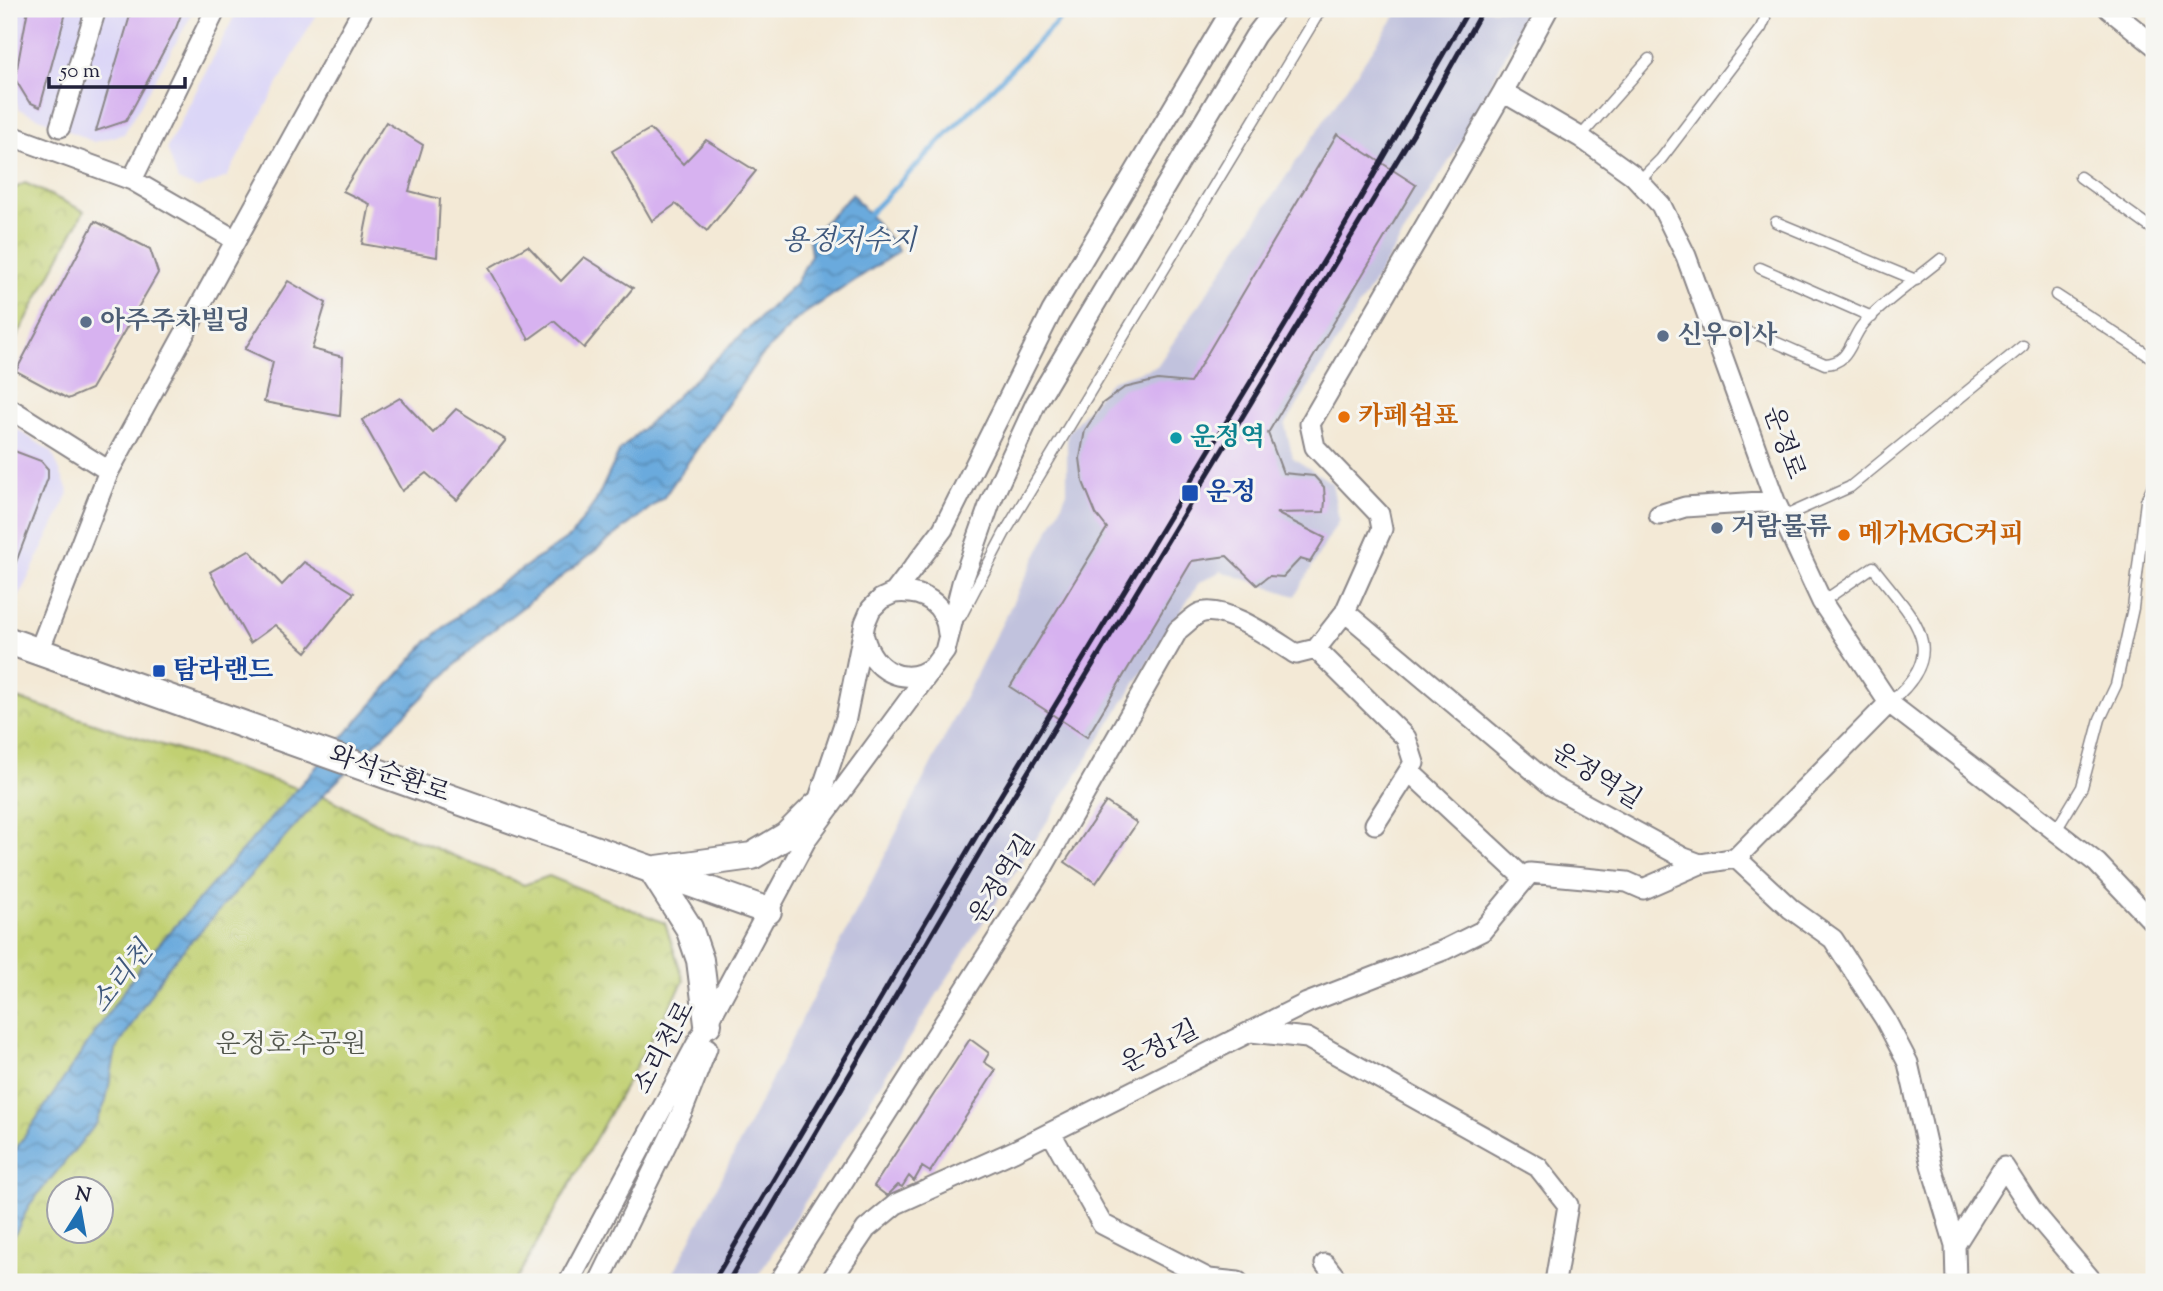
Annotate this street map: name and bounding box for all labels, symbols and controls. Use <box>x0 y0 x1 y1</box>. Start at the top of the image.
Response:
scale bar <box>49 46 186 90</box>
text: 50 m <box>59 57 100 87</box>
water label: 용정저수지 <box>781 222 919 262</box>
place label: 아주주차빌딩 <box>100 304 251 341</box>
marker: 아주주차빌딩 <box>78 314 94 330</box>
place label: 신우이사 <box>1677 318 1778 355</box>
marker: 신우이사 <box>1655 328 1671 344</box>
place label: 카페쉼표 <box>1358 399 1458 436</box>
street label: 운정로 <box>1753 401 1813 485</box>
marker: 카페쉼표 <box>1336 409 1352 425</box>
place label: 운정역 <box>1190 420 1265 457</box>
marker: 운정역 <box>1168 430 1184 446</box>
place label: 운정 <box>1206 475 1256 512</box>
marker: 운정 <box>1180 483 1200 503</box>
place label: 거람물류 <box>1731 510 1831 547</box>
place label: 메가MGC커피 <box>1858 517 2024 554</box>
marker: 거람물류 <box>1709 520 1725 536</box>
marker: 메가MGC커피 <box>1836 527 1852 543</box>
place label: 탐라랜드 <box>173 653 273 690</box>
marker: 탐라랜드 <box>151 663 167 679</box>
street label: 운정역길 <box>1544 735 1648 819</box>
street label: 와석순환로 <box>324 737 454 813</box>
street label: 운정역길 <box>961 828 1045 932</box>
water label: 소리천 <box>82 932 165 1022</box>
street label: 소리천로 <box>625 995 705 1101</box>
street label: 운정1길 <box>1114 1012 1206 1084</box>
park label: 운정호수공원 <box>216 1027 366 1064</box>
north arrow <box>46 1176 116 1246</box>
text: N <box>73 1181 93 1210</box>

